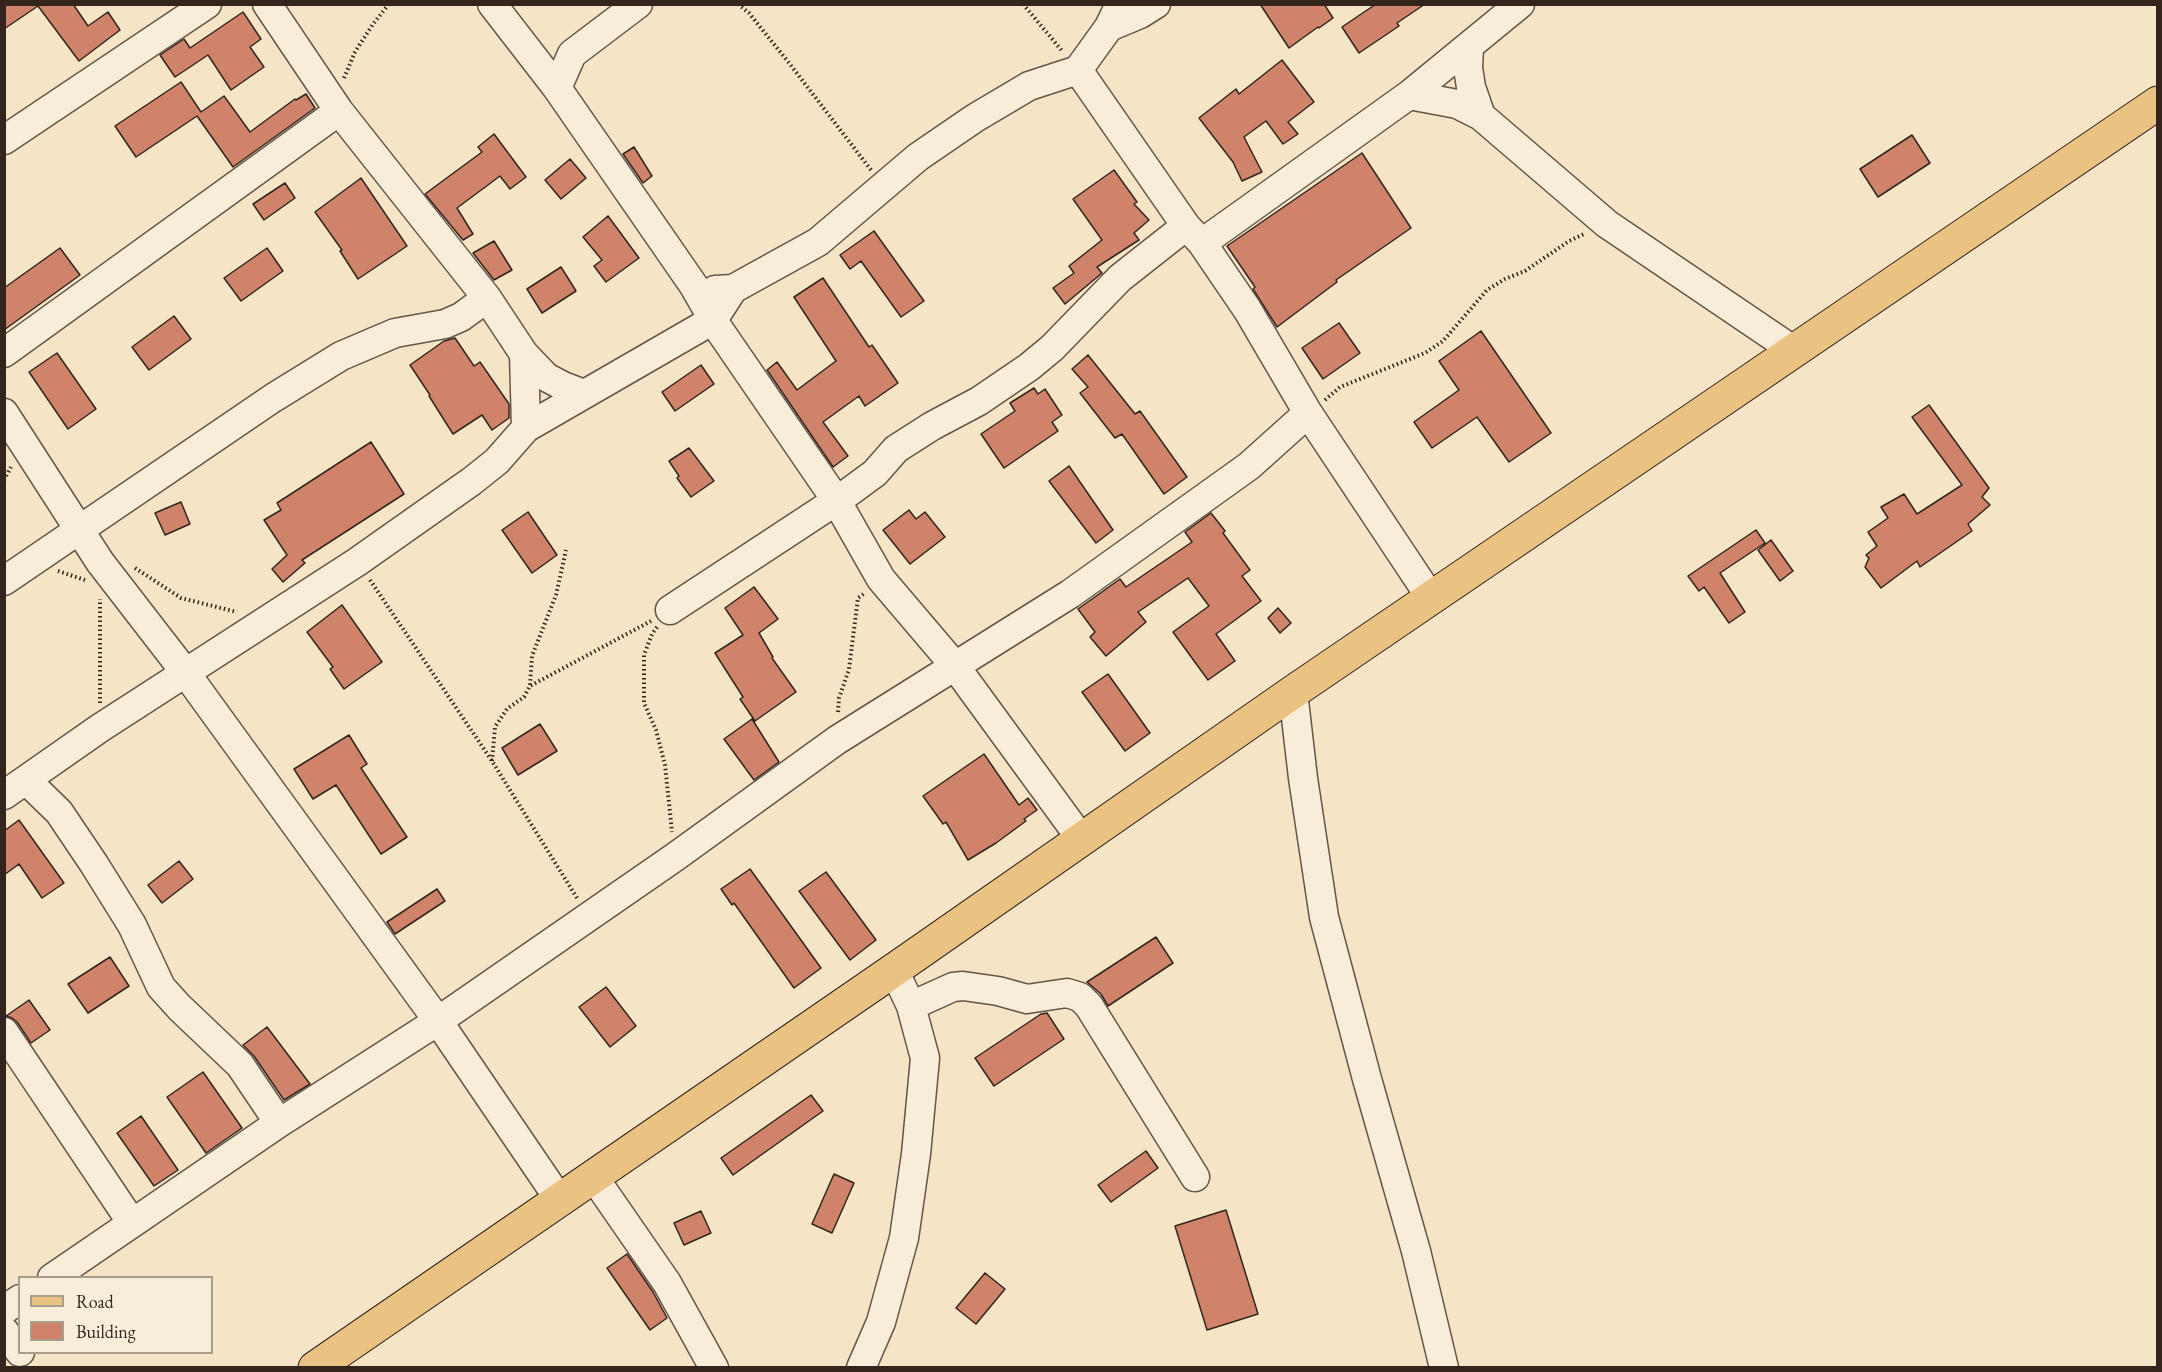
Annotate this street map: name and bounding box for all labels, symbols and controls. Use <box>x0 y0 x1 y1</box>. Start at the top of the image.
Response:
legend <box>18 1276 213 1354</box>
text: Road <box>76 1290 114 1313</box>
text: Building <box>76 1320 136 1343</box>

